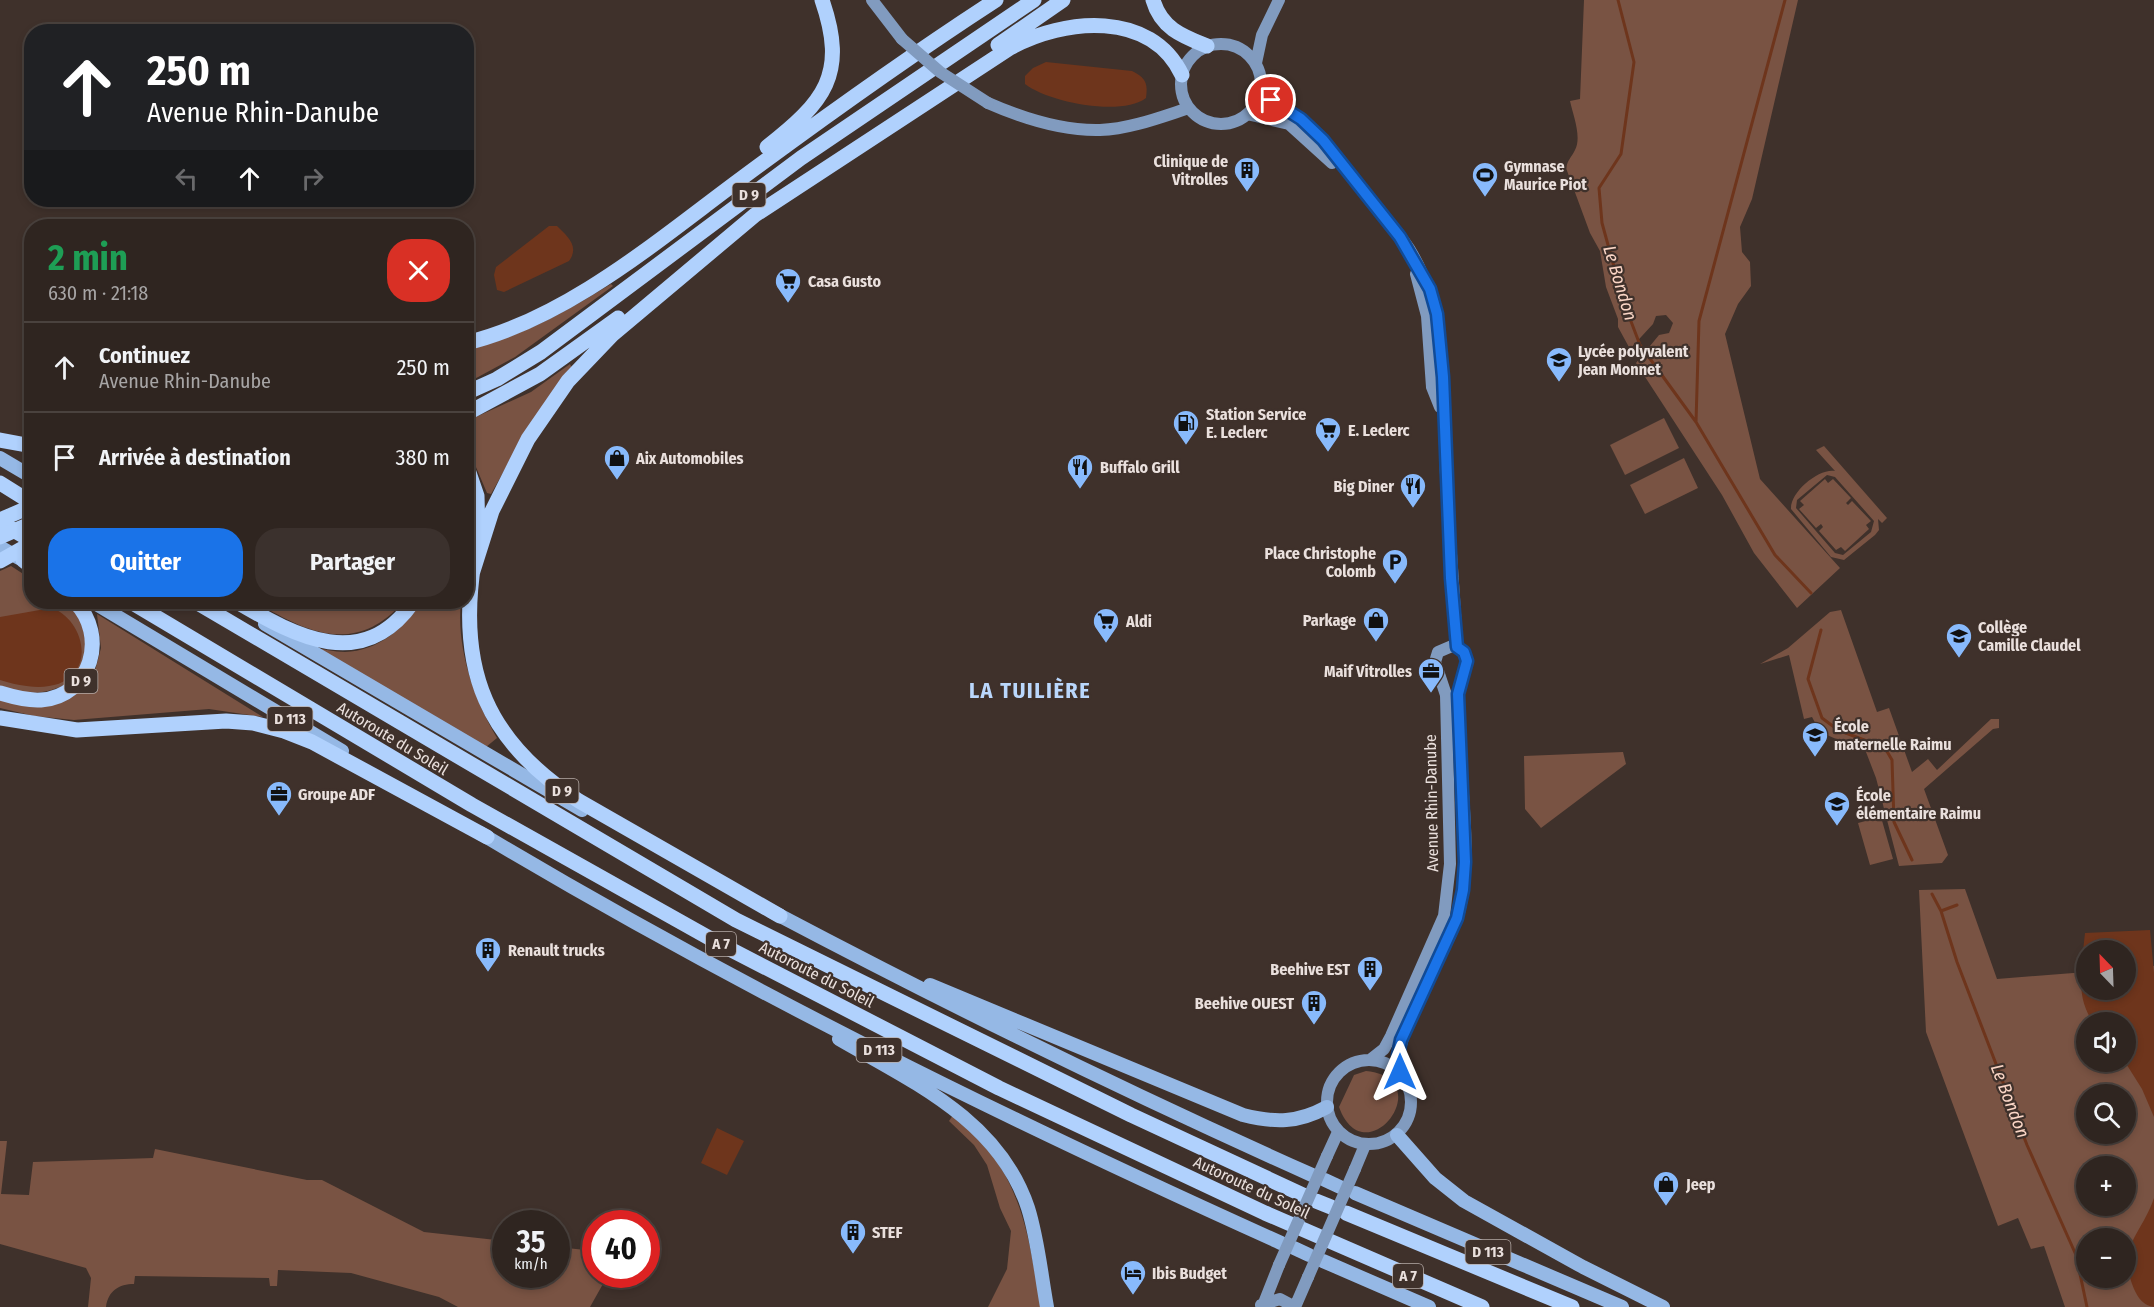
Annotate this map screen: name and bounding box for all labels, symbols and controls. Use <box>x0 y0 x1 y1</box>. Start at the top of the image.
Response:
text: 250 m <box>147 46 251 96</box>
icon: ahead <box>48 48 126 126</box>
pin <box>1245 74 1296 125</box>
icon: arrive <box>1254 83 1287 116</box>
text: Avenue Rhin-Danube <box>147 97 379 129</box>
place label: Clinique de Vitrolles <box>1153 152 1228 189</box>
building icon: Clinique de Vitrolles <box>1232 155 1262 193</box>
place label: Gymnase Maurice Piot <box>1504 157 1587 194</box>
sports icon: Gymnase Maurice Piot <box>1470 160 1500 198</box>
icon: left <box>170 162 203 195</box>
icon: ahead <box>233 162 266 195</box>
icon: right <box>296 162 329 195</box>
road number: D 9 <box>732 183 766 207</box>
text: 2 min <box>48 236 128 280</box>
button: close <box>387 239 450 302</box>
water label: Le Bondon <box>1598 243 1642 323</box>
supermarket icon: Casa Gusto <box>773 266 803 304</box>
place label: Casa Gusto <box>808 272 881 291</box>
text: 630 m · 21:18 <box>48 281 148 305</box>
text: Continuez <box>99 342 190 369</box>
place label: Lycée polyvalent Jean Monnet <box>1577 342 1689 379</box>
school or university icon: Lycée polyvalent Jean Monnet <box>1544 345 1574 383</box>
icon: ahead <box>48 351 81 384</box>
text: 250 m <box>397 354 450 381</box>
text: Avenue Rhin-Danube <box>99 369 271 393</box>
place label: Station Service E. Leclerc <box>1206 405 1306 442</box>
fuel station icon: Station Service E. Leclerc <box>1171 408 1201 446</box>
supermarket icon: E. Leclerc <box>1313 415 1343 453</box>
place label: E. Leclerc <box>1348 421 1410 440</box>
icon: arrive <box>48 441 81 474</box>
shop icon: Aix Automobiles <box>602 443 632 481</box>
text: Arrivée à destination <box>99 444 291 471</box>
text: 380 m <box>396 444 450 471</box>
place label: Aix Automobiles <box>635 449 744 468</box>
restaurant icon: Buffalo Grill <box>1065 452 1095 490</box>
place label: Buffalo Grill <box>1100 458 1180 477</box>
restaurant icon: Big Diner <box>1398 471 1428 509</box>
place label: Big Diner <box>1334 477 1394 496</box>
button: Quitter <box>48 528 243 597</box>
button: Partager <box>255 528 450 597</box>
place label: Place Christophe Colomb <box>1264 544 1376 581</box>
parking icon: Place Christophe Colomb <box>1380 547 1410 585</box>
shop icon: Parkage <box>1361 605 1391 643</box>
supermarket icon: Aldi <box>1091 606 1121 644</box>
place label: Parkage <box>1303 611 1356 630</box>
place label: Aldi <box>1125 612 1152 631</box>
place label: Collège Camille Claudel <box>1978 618 2081 655</box>
school or university icon: Collège Camille Claudel <box>1944 621 1974 659</box>
office icon: Maif Vitrolles <box>1416 656 1446 694</box>
place label: Maif Vitrolles <box>1324 662 1412 681</box>
road number: D 9 <box>64 669 98 693</box>
district label: LA TUILIÈRE <box>969 677 1091 704</box>
street label: Autoroute du Soleil <box>334 698 452 779</box>
road number: D 113 <box>268 707 312 731</box>
place label: École maternelle Raimu <box>1834 716 1952 754</box>
school or university icon: École maternelle Raimu <box>1800 720 1830 758</box>
street label: Avenue Rhin-Danube <box>1421 734 1442 872</box>
office icon: Groupe ADF <box>264 779 294 817</box>
road number: D 9 <box>546 779 578 803</box>
place label: Groupe ADF <box>298 785 375 804</box>
place label: École élémentaire Raimu <box>1856 785 1981 823</box>
school or university icon: École élémentaire Raimu <box>1822 789 1852 827</box>
road number: A 7 <box>706 932 736 956</box>
building icon: Renault trucks <box>473 935 503 973</box>
street label: Autoroute du Soleil <box>756 937 877 1012</box>
north arrow <box>2076 940 2136 1000</box>
map controls <box>2076 940 2136 1288</box>
place label: Renault trucks <box>508 941 605 960</box>
building icon: Beehive EST <box>1355 954 1385 992</box>
place label: Beehive EST <box>1270 960 1350 979</box>
building icon: Beehive OUEST <box>1299 988 1329 1026</box>
place label: Beehive OUEST <box>1195 994 1294 1013</box>
button: sound <box>2076 1012 2136 1072</box>
road number: D 113 <box>856 1038 902 1062</box>
position arrow <box>1368 1040 1432 1104</box>
water label: Le Bondon <box>1986 1061 2034 1141</box>
button: search <box>2076 1084 2136 1144</box>
street label: Autoroute du Soleil <box>1191 1152 1313 1223</box>
button: + <box>2076 1156 2136 1216</box>
shop icon: Jeep <box>1651 1169 1681 1207</box>
place label: Jeep <box>1685 1175 1716 1194</box>
speed limit sign: 40 <box>582 1210 660 1288</box>
building icon: STEF <box>838 1217 868 1255</box>
place label: STEF <box>872 1223 902 1242</box>
text: 35 <box>517 1224 545 1260</box>
button: − <box>2076 1228 2136 1288</box>
road number: D 113 <box>1466 1240 1510 1264</box>
text: km/h <box>514 1255 548 1273</box>
hotel icon: Ibis Budget <box>1118 1258 1148 1296</box>
place label: Ibis Budget <box>1152 1264 1227 1283</box>
road number: A 7 <box>1393 1264 1423 1288</box>

